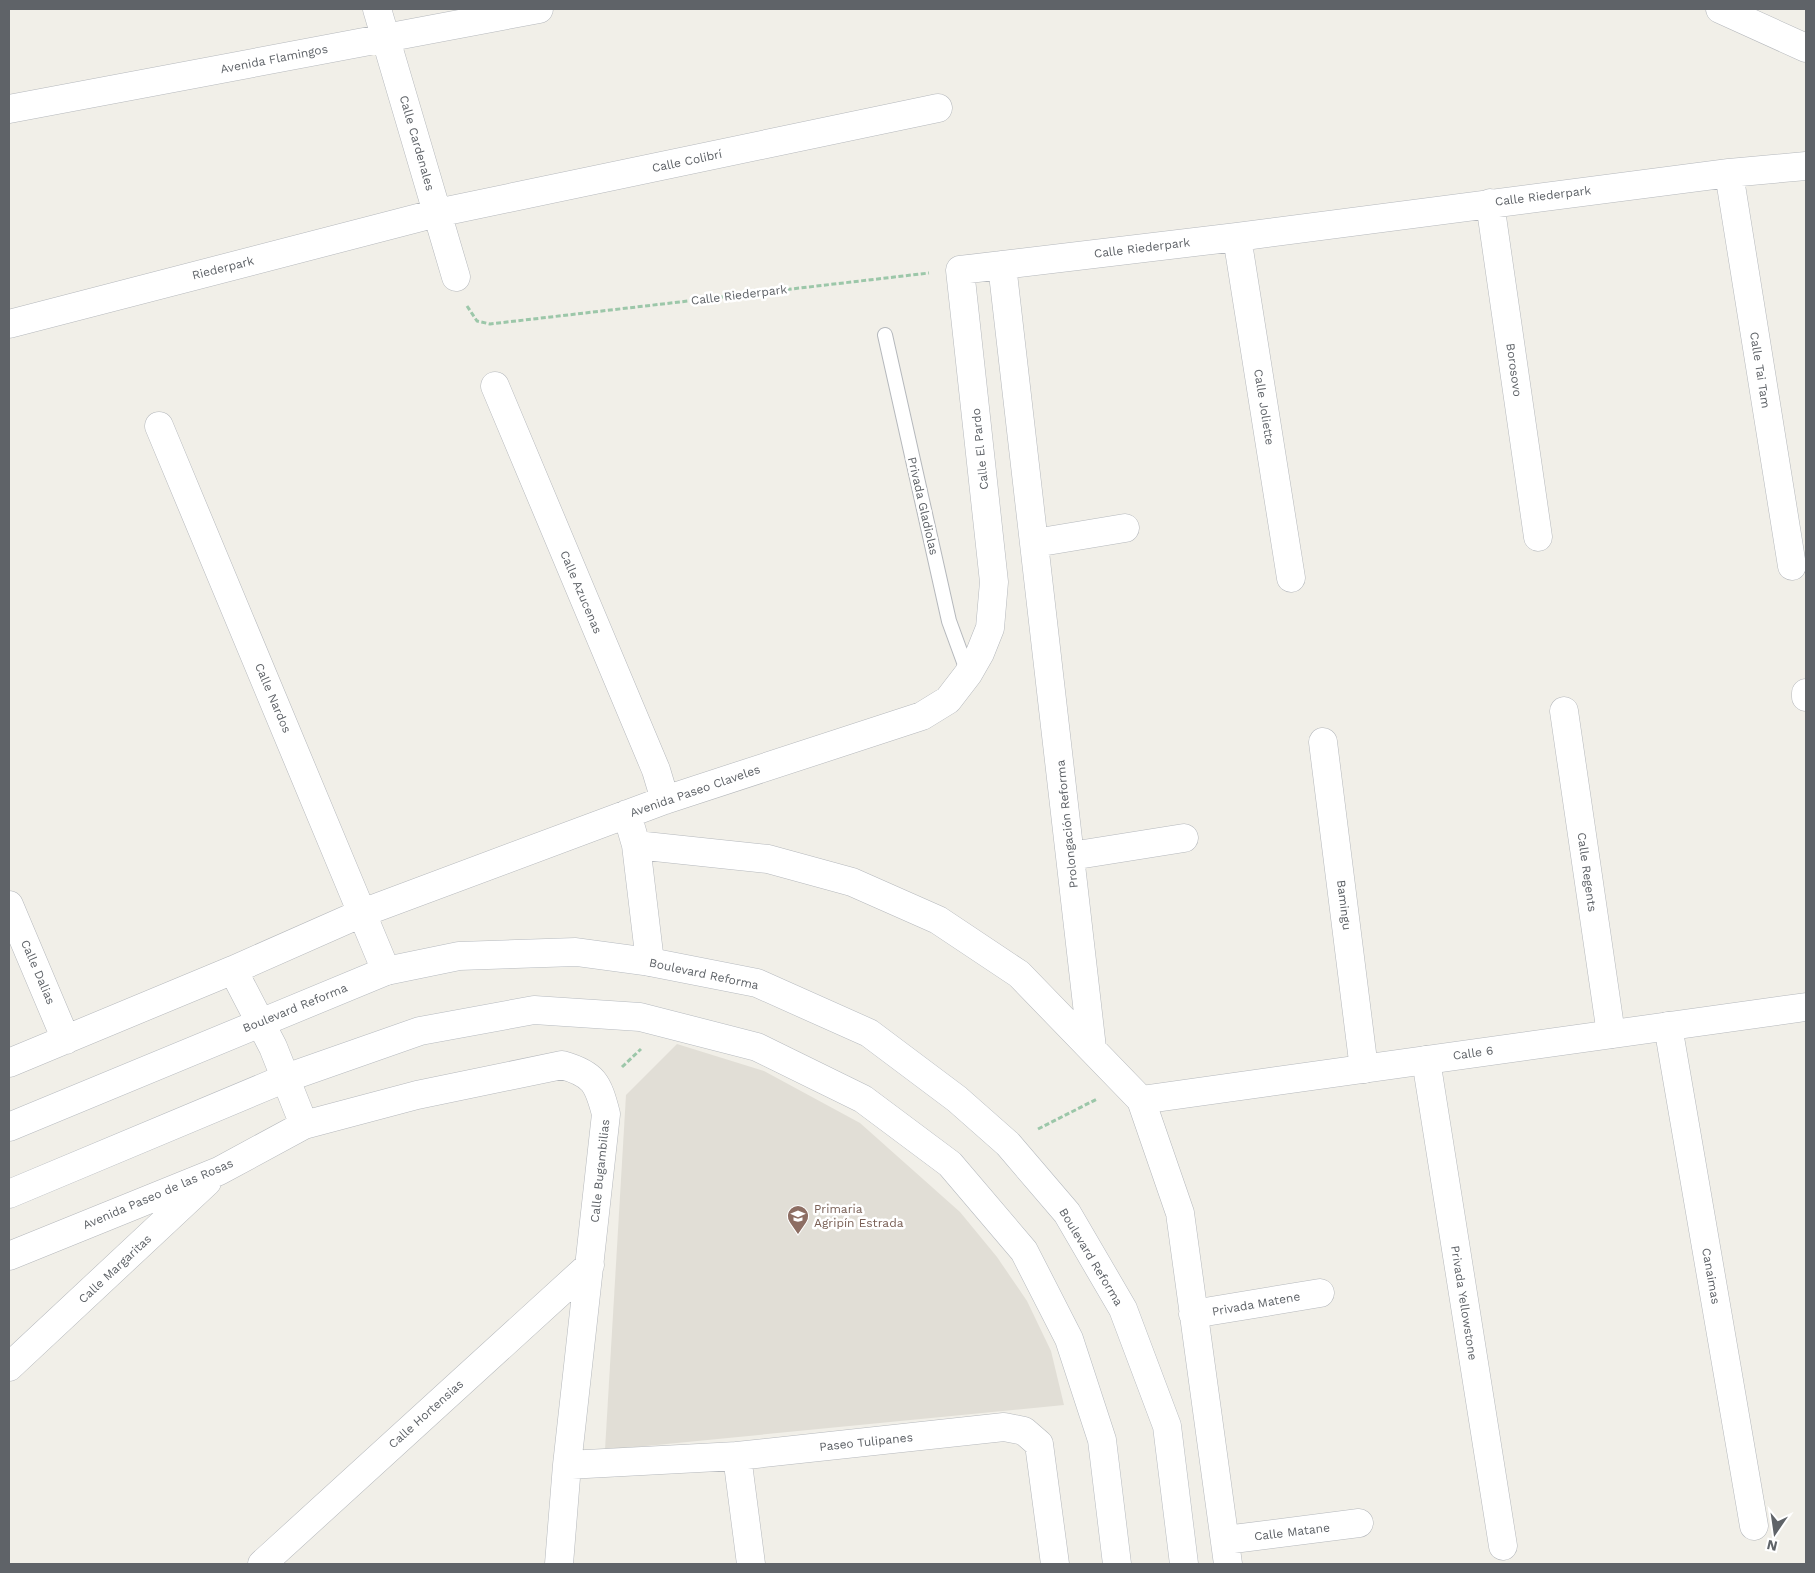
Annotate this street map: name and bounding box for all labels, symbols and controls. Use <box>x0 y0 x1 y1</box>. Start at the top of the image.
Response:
street label: Avenida Flamingos <box>219 42 329 76</box>
street label: Calle Cardenales <box>397 94 437 192</box>
street label: Calle Colibrí <box>651 147 723 175</box>
street label: Calle Riederpark <box>1494 183 1592 209</box>
street label: Calle Riederpark <box>1093 235 1191 261</box>
street label: Riederpark <box>191 253 256 282</box>
street label: Calle Riederpark <box>690 282 788 308</box>
street label: Calle Tai Tam <box>1747 331 1773 409</box>
street label: Borosovo <box>1503 342 1525 398</box>
street label: Calle Joliette <box>1251 368 1277 446</box>
street label: Calle El Pardo <box>969 408 991 490</box>
street label: Privada Gladiolas <box>905 456 941 556</box>
street label: Calle Azucenas <box>557 548 605 636</box>
street label: Calle Nardos <box>252 661 294 735</box>
street label: Prolongación Reforma <box>1053 759 1081 889</box>
street label: Avenida Paseo Claveles <box>628 762 762 820</box>
street label: Calle Regents <box>1574 831 1600 913</box>
street label: Bamingu <box>1334 879 1354 931</box>
street label: Calle Dalias <box>18 938 58 1006</box>
street label: Boulevard Reforma <box>648 956 760 992</box>
street label: Boulevard Reforma <box>241 981 350 1035</box>
street label: Calle 6 <box>1452 1043 1494 1063</box>
street label: Calle Bugambilias <box>588 1119 612 1223</box>
street label: Avenida Paseo de las Rosas <box>81 1156 235 1232</box>
place label: Primaria Agripín Estrada <box>814 1202 904 1230</box>
school or university icon: Primaria Agripín Estrada <box>786 1204 810 1235</box>
street label: Boulevard Reforma <box>1056 1206 1126 1309</box>
street label: Calle Margaritas <box>76 1232 154 1306</box>
street label: Privada Yellowstone <box>1448 1245 1480 1361</box>
street label: Canaimas <box>1699 1247 1723 1305</box>
street label: Privada Matene <box>1211 1289 1301 1319</box>
street label: Calle Hortensias <box>386 1377 466 1451</box>
street label: Paseo Tulipanes <box>818 1430 914 1454</box>
north arrow <box>1750 1508 1800 1558</box>
street label: Calle Matane <box>1253 1520 1331 1544</box>
text: N <box>1765 1537 1779 1555</box>

